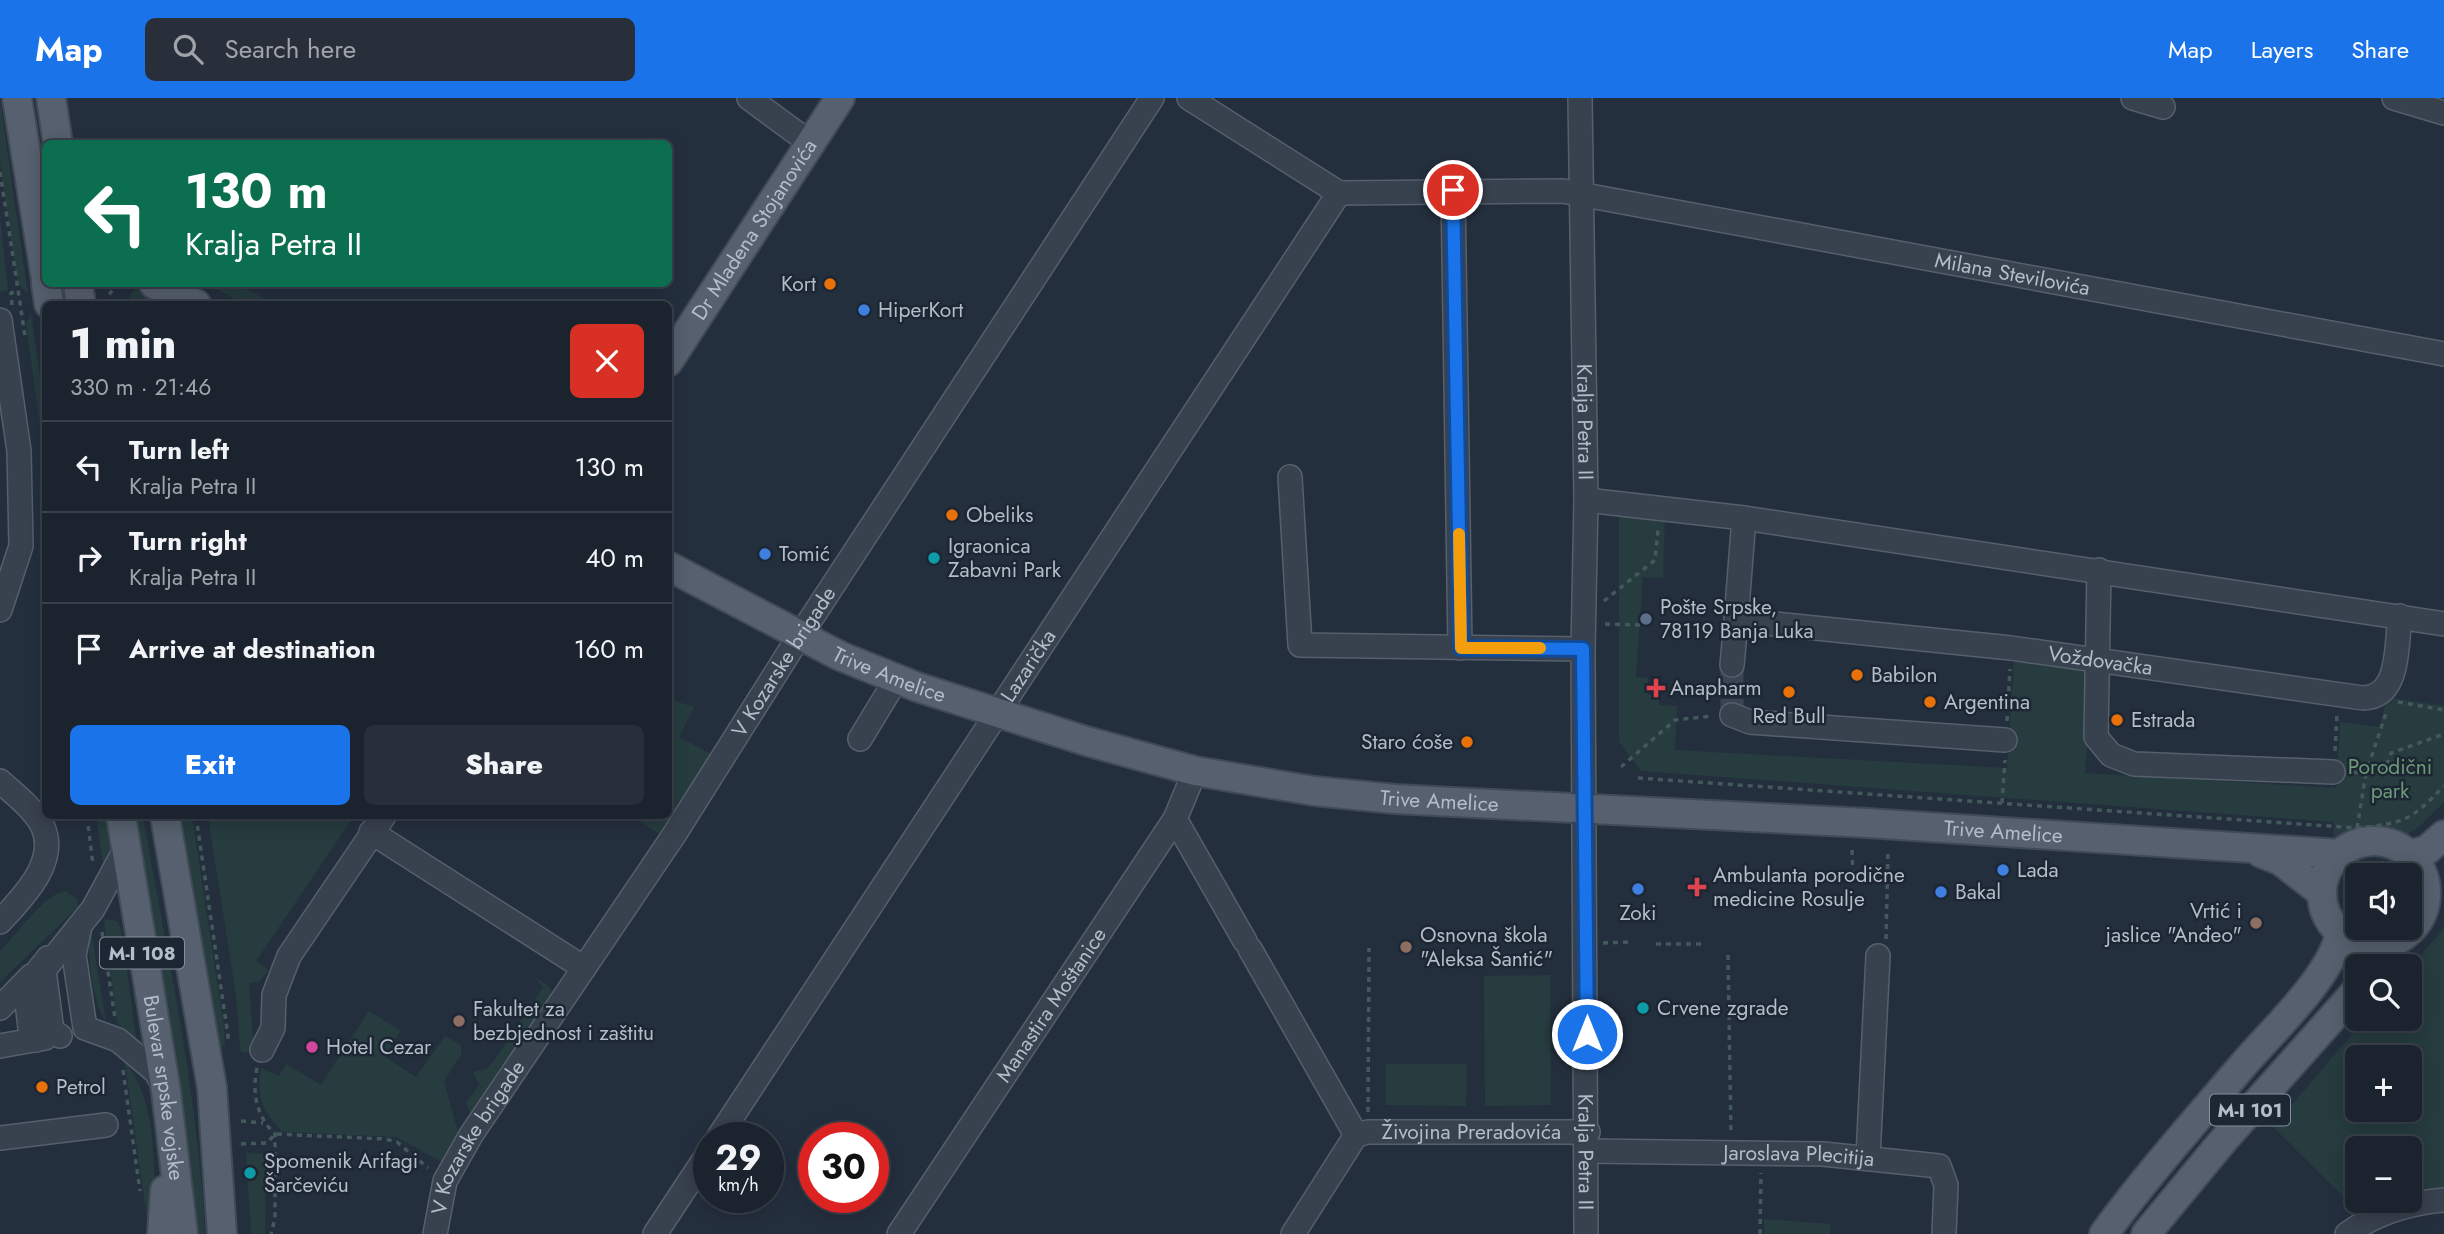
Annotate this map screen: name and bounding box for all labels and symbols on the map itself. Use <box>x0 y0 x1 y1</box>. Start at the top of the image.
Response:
street label: Dr Mladena Stojanovića <box>684 133 824 326</box>
pin <box>1423 160 1483 220</box>
street label: Milana Stevilovića <box>1932 245 2093 303</box>
place label: Kort <box>781 269 816 299</box>
marker: Kort <box>822 276 838 292</box>
place label: HiperKort <box>878 295 963 325</box>
marker: HiperKort <box>856 302 872 318</box>
street label: Kralja Petra II <box>1569 364 1601 480</box>
place label: Obeliks <box>966 500 1033 530</box>
marker: Obeliks <box>944 507 960 523</box>
place label: Igraonica Zabavni Park <box>948 531 1062 585</box>
place label: Tomić <box>779 539 830 569</box>
marker: Tomić <box>757 546 773 562</box>
marker: Igraonica Zabavni Park <box>926 550 942 566</box>
street label: V Kozarske brigade <box>724 580 843 743</box>
place label: Pošte Srpske, 78119 Banja Luka <box>1660 592 1814 646</box>
marker: Pošte Srpske, 78119 Banja Luka <box>1638 611 1654 627</box>
street label: Lazarička <box>993 624 1063 708</box>
street label: Voždovačka <box>2046 638 2155 683</box>
street label: Trive Amelice <box>827 640 950 710</box>
place label: Babilon <box>1871 660 1938 690</box>
marker: Babilon <box>1849 667 1865 683</box>
place label: Anapharm <box>1670 673 1762 703</box>
marker: Anapharm <box>1648 680 1664 696</box>
marker: Red Bull <box>1781 684 1797 700</box>
place label: Argentina <box>1944 687 2030 717</box>
marker: Argentina <box>1922 694 1938 710</box>
place label: Red Bull <box>1752 701 1826 731</box>
place label: Estrada <box>2131 705 2195 735</box>
marker: Estrada <box>2109 712 2125 728</box>
place label: Staro ćoše <box>1361 727 1453 757</box>
marker: Staro ćoše <box>1459 734 1475 750</box>
park label: Porodični park <box>2348 752 2432 806</box>
street label: Trive Amelice <box>1378 783 1500 819</box>
street label: Trive Amelice <box>1943 813 2064 851</box>
place label: Lada <box>2017 855 2059 885</box>
place label: Ambulanta porodične medicine Rosulje <box>1713 860 1905 914</box>
marker: Lada <box>1995 862 2011 878</box>
marker: Ambulanta porodične medicine Rosulje <box>1687 877 1707 897</box>
place label: Bakal <box>1955 877 2001 907</box>
marker: Zoki <box>1630 881 1646 897</box>
marker: Bakal <box>1933 884 1949 900</box>
place label: Vrtić i jaslice "Anđeo" <box>2104 896 2242 950</box>
place label: Zoki <box>1620 898 1656 928</box>
marker: Vrtić i jaslice "Anđeo" <box>2248 915 2264 931</box>
place label: Osnovna škola "Aleksa Šantić" <box>1420 920 1553 974</box>
street label: Manastira Moštanice <box>989 921 1114 1088</box>
road number: M-I 108 <box>100 938 184 968</box>
marker: Osnovna škola "Aleksa Šantić" <box>1398 939 1414 955</box>
street label: Bulevar srpske vojske <box>136 993 192 1182</box>
place label: Crvene zgrade <box>1657 993 1789 1023</box>
place label: Fakultet za bezbjednost i zaštitu <box>473 994 654 1048</box>
position arrow <box>1550 997 1624 1071</box>
marker: Crvene zgrade <box>1635 1000 1651 1016</box>
marker: Fakultet za bezbjednost i zaštitu <box>451 1013 467 1029</box>
place label: Hotel Cezar <box>326 1032 432 1062</box>
marker: Hotel Cezar <box>304 1039 320 1055</box>
street label: V Kozarske brigade <box>424 1054 532 1217</box>
place label: Petrol <box>56 1072 106 1102</box>
marker: Petrol <box>34 1079 50 1095</box>
street label: Kralja Petra II <box>1570 1094 1601 1210</box>
road number: M-I 101 <box>2210 1094 2290 1126</box>
street label: Živojina Preradovića <box>1381 1117 1561 1147</box>
speed limit sign: 30 <box>798 1122 889 1213</box>
street label: Jaroslava Plecitija <box>1720 1138 1876 1174</box>
place label: Spomenik Arifagi Šarčeviću <box>264 1146 418 1200</box>
marker: Spomenik Arifagi Šarčeviću <box>242 1165 258 1181</box>

